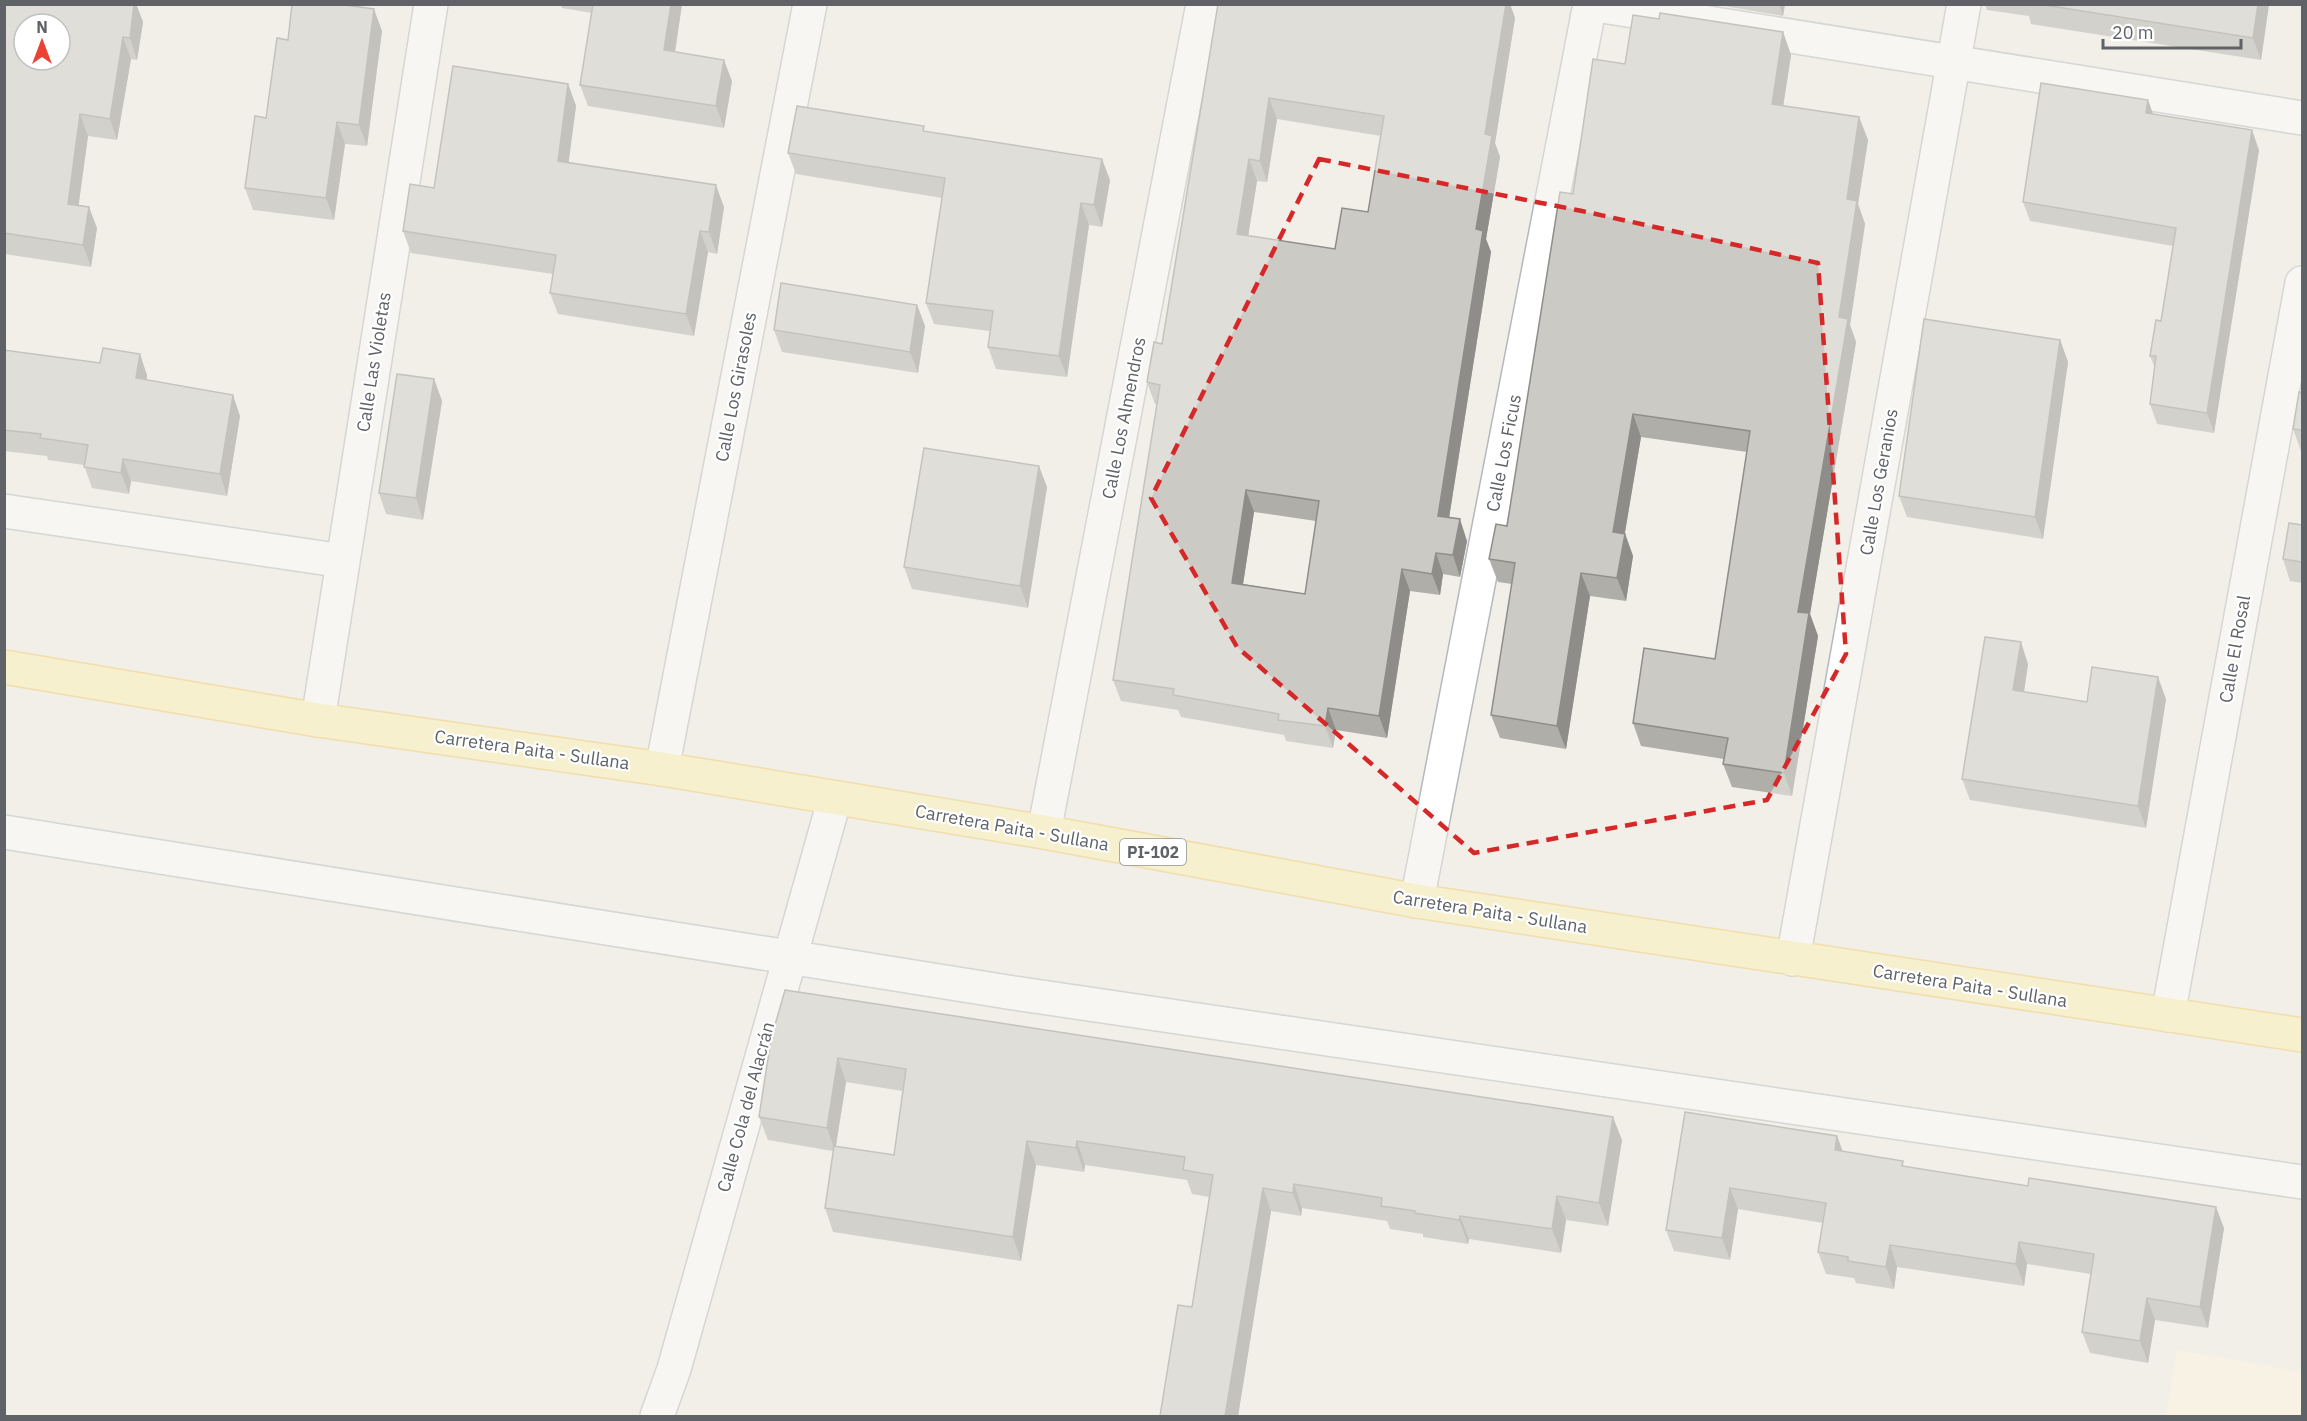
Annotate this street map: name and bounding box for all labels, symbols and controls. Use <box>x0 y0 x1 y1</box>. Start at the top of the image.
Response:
north arrow <box>12 12 72 72</box>
scale bar <box>2103 12 2241 50</box>
text: N <box>36 17 48 37</box>
text: 20 m <box>2112 21 2154 44</box>
street label: Calle Las Violetas <box>351 290 396 433</box>
street label: Calle Los Girasoles <box>710 310 761 464</box>
street label: Calle Los Almendros <box>1097 335 1151 501</box>
street label: Calle Los Ficus <box>1481 392 1526 514</box>
street label: Calle Los Geranios <box>1854 407 1903 557</box>
street label: Calle El Rosal <box>2214 593 2255 705</box>
street label: Carretera Paita - Sullana <box>433 724 631 775</box>
street label: Carretera Paita - Sullana <box>913 799 1111 856</box>
road number: PI-102 <box>1120 839 1186 865</box>
street label: Carretera Paita - Sullana <box>1391 885 1589 938</box>
street label: Carretera Paita - Sullana <box>1871 959 2069 1012</box>
street label: Calle Cola del Alacrán <box>712 1019 779 1195</box>

